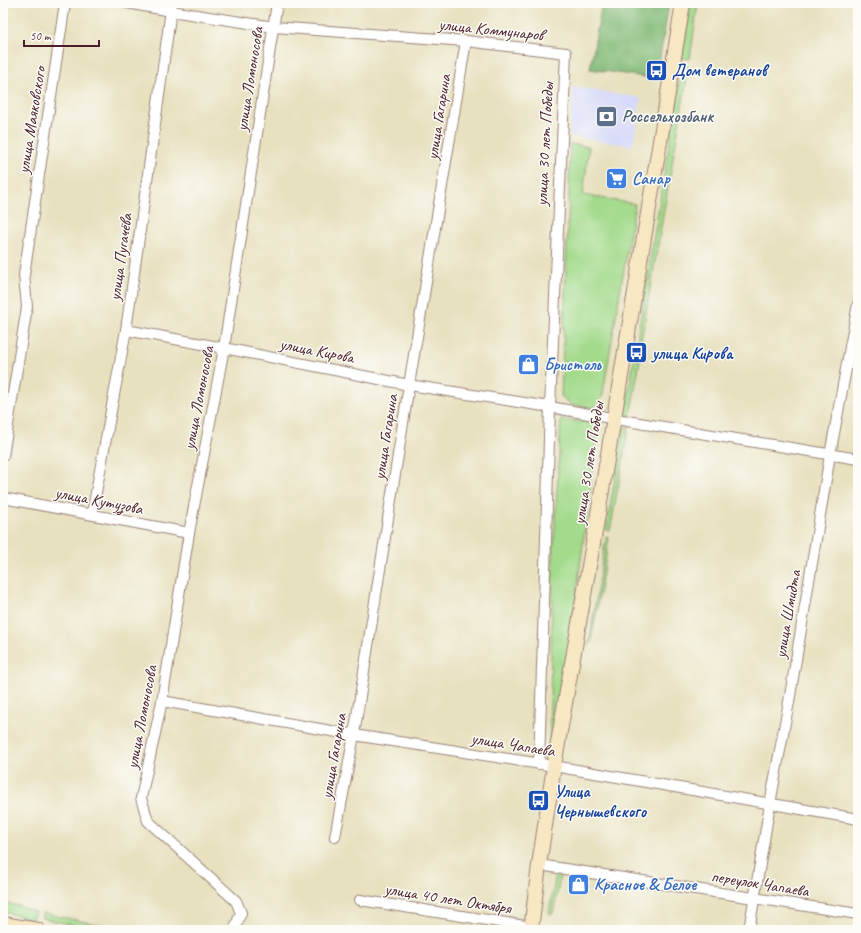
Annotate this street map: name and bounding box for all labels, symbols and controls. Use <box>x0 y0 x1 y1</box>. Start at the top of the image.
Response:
street label: улица Коммунаров <box>437 13 548 46</box>
scale bar <box>24 22 99 48</box>
street label: улица Ломоносова <box>231 24 268 134</box>
text: 50 m <box>30 28 52 44</box>
bus stop icon: Дом ветеранов <box>644 57 670 83</box>
place label: Дом ветеранов <box>672 60 770 81</box>
street label: улица Маяковского <box>13 63 51 176</box>
street label: улица Гагарина <box>421 71 456 162</box>
street label: улица 30 лет Победы <box>531 80 558 207</box>
bank icon: Россельхозбанк <box>594 103 620 129</box>
place label: Россельхозбанк <box>622 106 714 127</box>
supermarket icon: Санар <box>604 165 630 191</box>
place label: Санар <box>632 168 671 189</box>
street label: улица Пугачёва <box>104 211 137 303</box>
street label: улица Кирова <box>277 333 358 368</box>
bus stop icon: улица Кирова <box>623 340 649 366</box>
street label: улица Ломоносова <box>178 343 219 453</box>
place label: улица Кирова <box>650 343 734 364</box>
shop icon: Бристоль <box>516 351 542 377</box>
place label: Бристоль <box>544 354 603 375</box>
street label: улица Гагарина <box>368 391 403 482</box>
street label: улица 30 лет Победы <box>568 398 609 527</box>
street label: улица Кутузова <box>52 482 146 521</box>
street label: улица Шмидта <box>769 567 806 661</box>
street label: улица Ломоносова <box>121 662 162 772</box>
street label: улица Гагарина <box>316 710 352 801</box>
street label: улица Чапаева <box>469 727 558 762</box>
place label: Улица Чернышевского <box>554 781 648 822</box>
bus stop icon: Улица Чернышевского <box>525 788 551 814</box>
street label: переулок Чапаева <box>710 865 811 902</box>
shop icon: Красное & Белое <box>565 871 591 897</box>
place label: Красное & Белое <box>594 874 698 895</box>
street label: улица 40 лет Октября <box>382 878 514 919</box>

